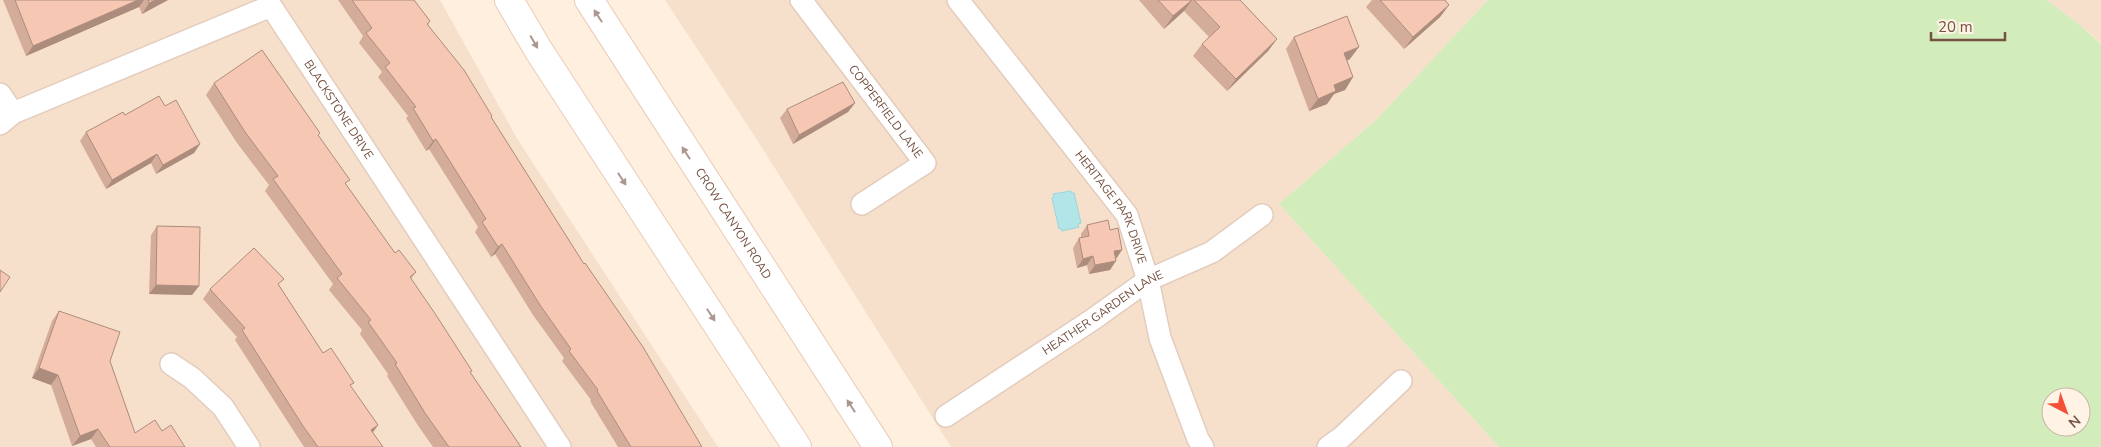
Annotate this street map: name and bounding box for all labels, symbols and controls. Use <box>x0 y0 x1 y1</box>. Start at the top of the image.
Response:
one-way arrow <box>593 10 603 23</box>
scale bar <box>1931 10 2005 42</box>
text: 20 m <box>1938 17 1973 37</box>
one-way arrow <box>529 36 538 49</box>
street label: BLACKSTONE DRIVE <box>300 57 377 162</box>
street label: COPPERFIELD LANE <box>845 61 926 161</box>
one-way arrow <box>681 146 691 159</box>
street label: HERITAGE PARK DRIVE <box>1071 147 1150 266</box>
street label: CROW CANYON ROAD <box>692 165 775 282</box>
one-way arrow <box>617 172 627 185</box>
street label: HEATHER GARDEN LANE <box>1039 266 1166 359</box>
one-way arrow <box>706 308 716 321</box>
north arrow <box>2041 387 2091 437</box>
one-way arrow <box>846 400 856 413</box>
text: N <box>2064 411 2084 432</box>

